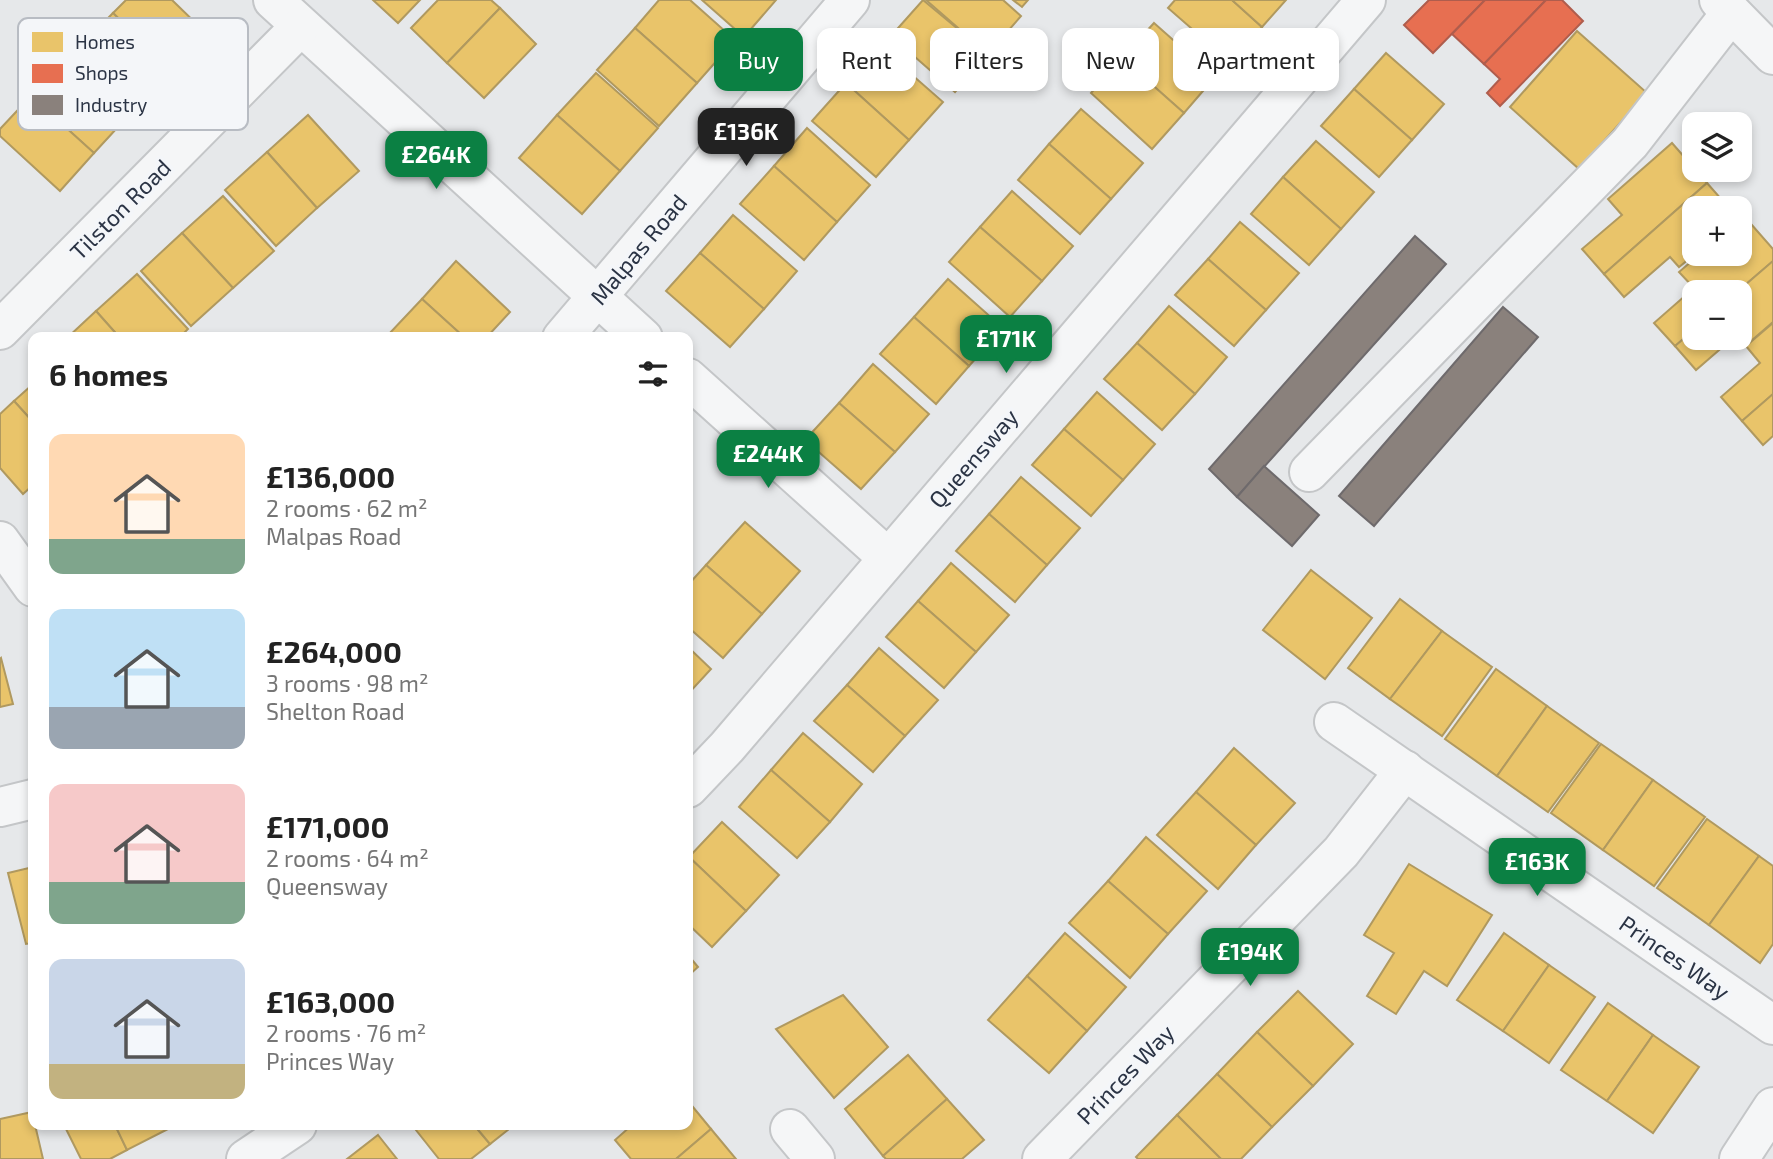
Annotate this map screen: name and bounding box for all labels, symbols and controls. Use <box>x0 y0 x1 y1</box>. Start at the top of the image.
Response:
legend <box>18 18 248 130</box>
chip: Buy <box>714 28 803 91</box>
chip: Rent <box>817 28 916 91</box>
chip: Filters <box>930 28 1048 91</box>
chip: New <box>1062 28 1159 91</box>
chip: Apartment <box>1173 28 1339 91</box>
text: Homes <box>75 30 135 53</box>
text: Shops <box>75 61 128 84</box>
text: Industry <box>75 93 147 116</box>
pin: £136K <box>697 108 795 168</box>
map controls <box>1682 112 1752 350</box>
button: layers <box>1682 112 1752 182</box>
text: £136K <box>714 117 778 145</box>
pin: £264K <box>387 132 485 191</box>
text: £264K <box>401 140 471 168</box>
street label: Tilston Road <box>64 153 176 265</box>
street label: Malpas Road <box>584 188 692 310</box>
button: + <box>1682 196 1752 266</box>
button: − <box>1682 280 1752 350</box>
pin: £171K <box>957 316 1055 375</box>
text: £171K <box>976 324 1036 352</box>
icon: filters <box>634 355 672 393</box>
text: 6 homes <box>49 356 168 392</box>
street label: Queensway <box>922 403 1024 513</box>
pin: £244K <box>719 430 817 490</box>
text: £244K <box>733 439 803 467</box>
text: £136,000 <box>266 458 395 494</box>
icon: home <box>105 462 189 546</box>
text: 2 rooms · 62 m² <box>266 494 428 522</box>
text: Malpas Road <box>266 522 401 550</box>
text: £264,000 <box>266 633 402 669</box>
icon: home <box>105 637 189 721</box>
text: 3 rooms · 98 m² <box>266 669 428 697</box>
text: Shelton Road <box>266 697 405 725</box>
text: £171,000 <box>266 808 389 844</box>
icon: home <box>105 812 189 896</box>
pin: £163K <box>1488 838 1586 898</box>
text: 2 rooms · 64 m² <box>266 844 429 872</box>
text: £163K <box>1505 847 1569 875</box>
text: Queensway <box>266 872 388 900</box>
street label: Princes Way <box>1614 909 1736 1005</box>
pin: £194K <box>1201 928 1299 988</box>
text: £194K <box>1217 937 1283 965</box>
text: £163,000 <box>266 983 395 1019</box>
icon: home <box>105 987 189 1071</box>
street label: Princes Way <box>1070 1018 1180 1130</box>
text: 2 rooms · 76 m² <box>266 1019 426 1047</box>
text: Princes Way <box>266 1047 394 1075</box>

